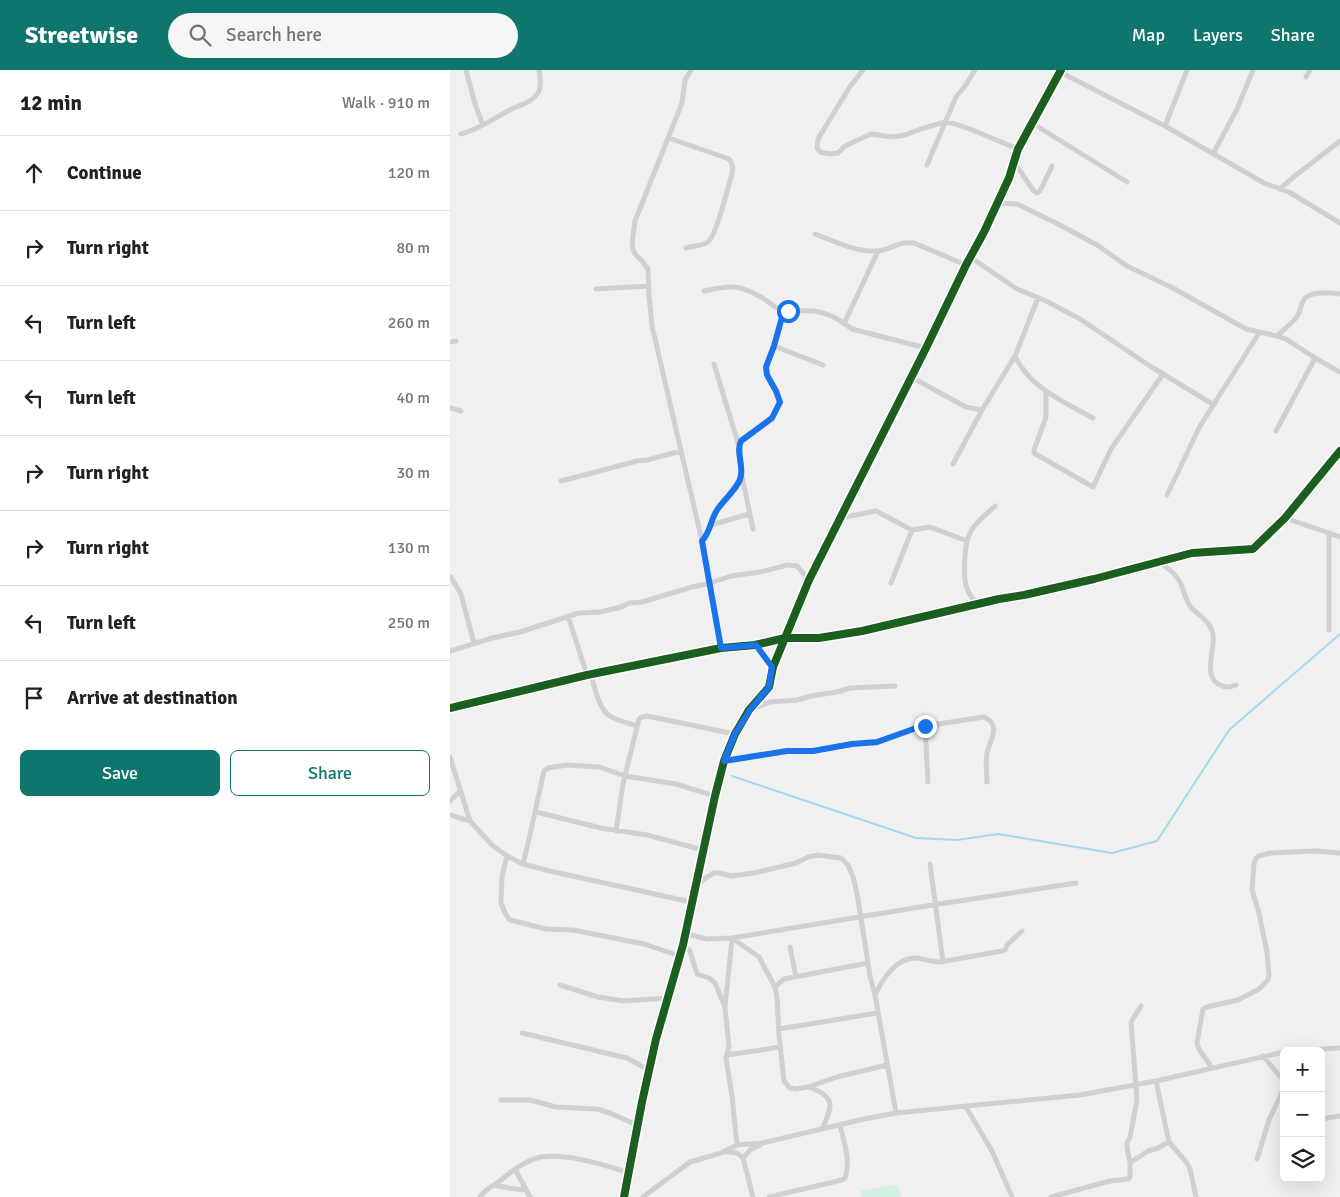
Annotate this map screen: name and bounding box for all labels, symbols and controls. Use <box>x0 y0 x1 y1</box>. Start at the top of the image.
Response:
search box <box>168 13 518 58</box>
text: Streetwise <box>25 20 138 50</box>
icon: search <box>186 21 214 49</box>
text: Search here <box>226 23 322 47</box>
text: Map <box>1132 24 1165 46</box>
text: Layers <box>1193 24 1243 46</box>
text: Share <box>1271 24 1315 46</box>
text: 12 min <box>20 90 82 116</box>
text: Walk · 910 m <box>342 93 430 113</box>
icon: ahead <box>20 159 48 187</box>
text: Continue <box>67 161 142 185</box>
text: 120 m <box>388 163 430 183</box>
icon: right <box>20 234 48 262</box>
text: Turn right <box>67 236 149 260</box>
text: 80 m <box>396 238 430 258</box>
route start <box>777 300 800 323</box>
icon: left <box>20 309 48 337</box>
text: Turn left <box>67 311 136 335</box>
text: 260 m <box>388 313 430 333</box>
icon: left <box>20 384 48 412</box>
text: Turn left <box>67 386 136 410</box>
text: 40 m <box>396 388 430 408</box>
icon: right <box>20 459 48 487</box>
text: Turn right <box>67 461 149 485</box>
text: 30 m <box>396 463 430 483</box>
icon: right <box>20 534 48 562</box>
text: Turn right <box>67 536 149 560</box>
text: 130 m <box>388 538 430 558</box>
icon: left <box>20 609 48 637</box>
text: Turn left <box>67 611 136 635</box>
text: 250 m <box>388 613 430 633</box>
icon: arrive <box>20 684 48 712</box>
text: Arrive at destination <box>67 686 238 710</box>
route end <box>914 715 937 738</box>
button: Save <box>20 750 220 796</box>
button: Share <box>230 750 430 796</box>
map controls <box>1280 1047 1325 1182</box>
button: + <box>1280 1047 1325 1092</box>
button: − <box>1280 1092 1325 1137</box>
button: layers <box>1280 1137 1325 1182</box>

